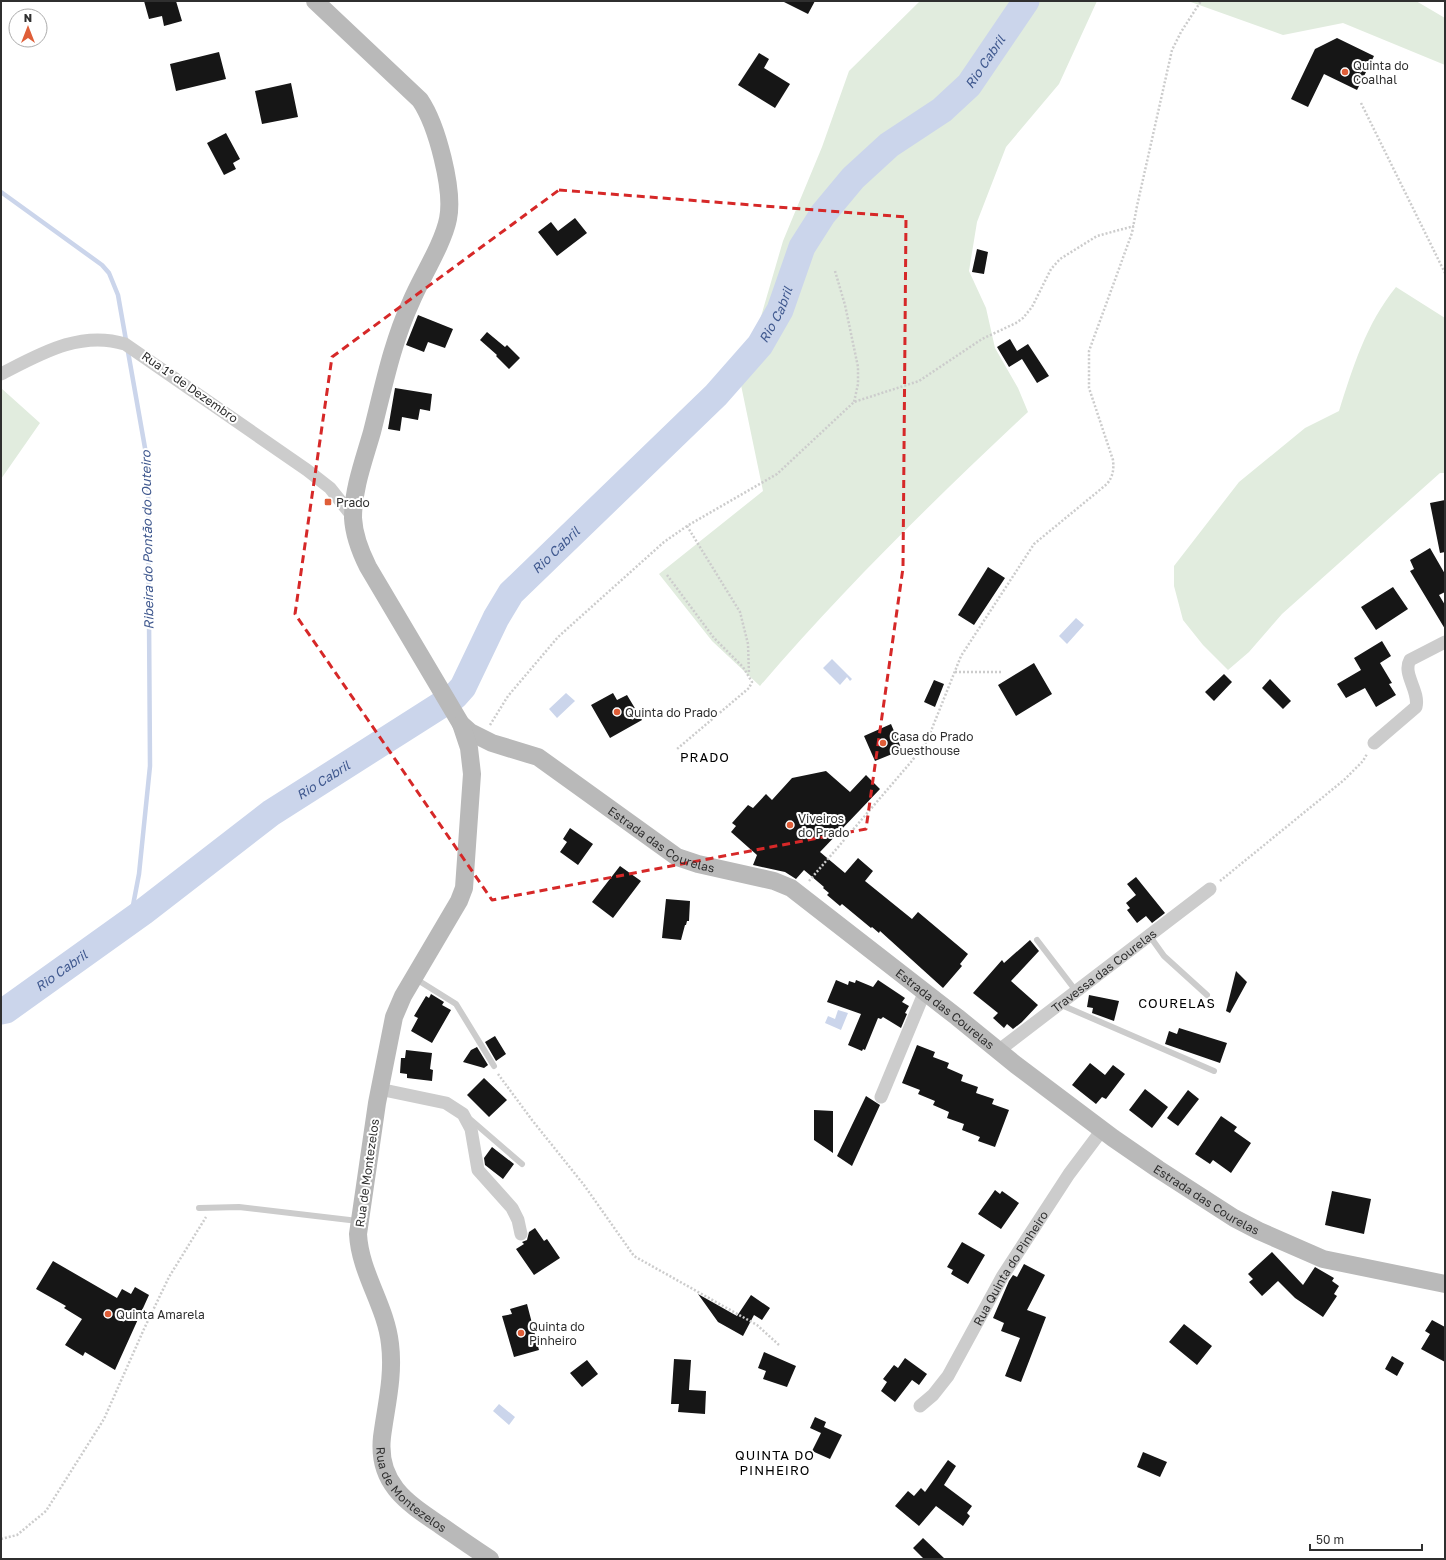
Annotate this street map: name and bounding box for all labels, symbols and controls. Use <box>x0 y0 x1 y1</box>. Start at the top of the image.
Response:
north arrow <box>8 8 48 48</box>
text: N <box>24 11 32 24</box>
water label: Rio Cabril <box>961 32 1009 91</box>
place label: Quinta do Coalhal <box>1353 58 1409 87</box>
marker: Quinta do Coalhal <box>1340 67 1350 77</box>
water label: Rio Cabril <box>755 284 796 345</box>
street label: Rua 1º de Dezembro <box>139 348 241 426</box>
water label: Ribeira do Pontão do Outeiro <box>137 449 157 630</box>
place label: Prado <box>336 495 370 510</box>
marker: Prado <box>323 497 333 507</box>
water label: Rio Cabril <box>528 523 583 577</box>
place label: Quinta do Prado <box>625 705 718 720</box>
marker: Quinta do Prado <box>612 707 622 717</box>
place label: Casa do Prado Guesthouse <box>891 729 973 758</box>
marker: Casa do Prado Guesthouse <box>878 738 888 748</box>
district label: PRADO <box>680 749 730 765</box>
water label: Rio Cabril <box>293 757 353 803</box>
street label: Estrada das Courelas <box>605 803 716 875</box>
place label: Viveiros do Prado <box>798 811 849 840</box>
marker: Viveiros do Prado <box>785 820 795 830</box>
street label: Travessa das Courelas <box>1048 925 1159 1015</box>
water label: Rio Cabril <box>32 946 91 995</box>
street label: Estrada das Courelas <box>893 965 998 1052</box>
district label: COURELAS <box>1138 995 1216 1011</box>
street label: Rua de Montezelos <box>352 1118 382 1228</box>
street label: Estrada das Courelas <box>1151 1161 1262 1238</box>
street label: Rua Quinta do Pinheiro <box>970 1208 1051 1328</box>
place label: Quinta Amarela <box>116 1307 205 1322</box>
marker: Quinta Amarela <box>103 1309 113 1319</box>
place label: Quinta do Pinheiro <box>529 1319 585 1348</box>
marker: Quinta do Pinheiro <box>516 1328 526 1338</box>
street label: Rua de Montezelos <box>374 1447 450 1535</box>
district label: QUINTA DO PINHEIRO <box>735 1447 815 1478</box>
scale bar <box>1310 1526 1422 1552</box>
text: 50 m <box>1316 1532 1344 1547</box>

